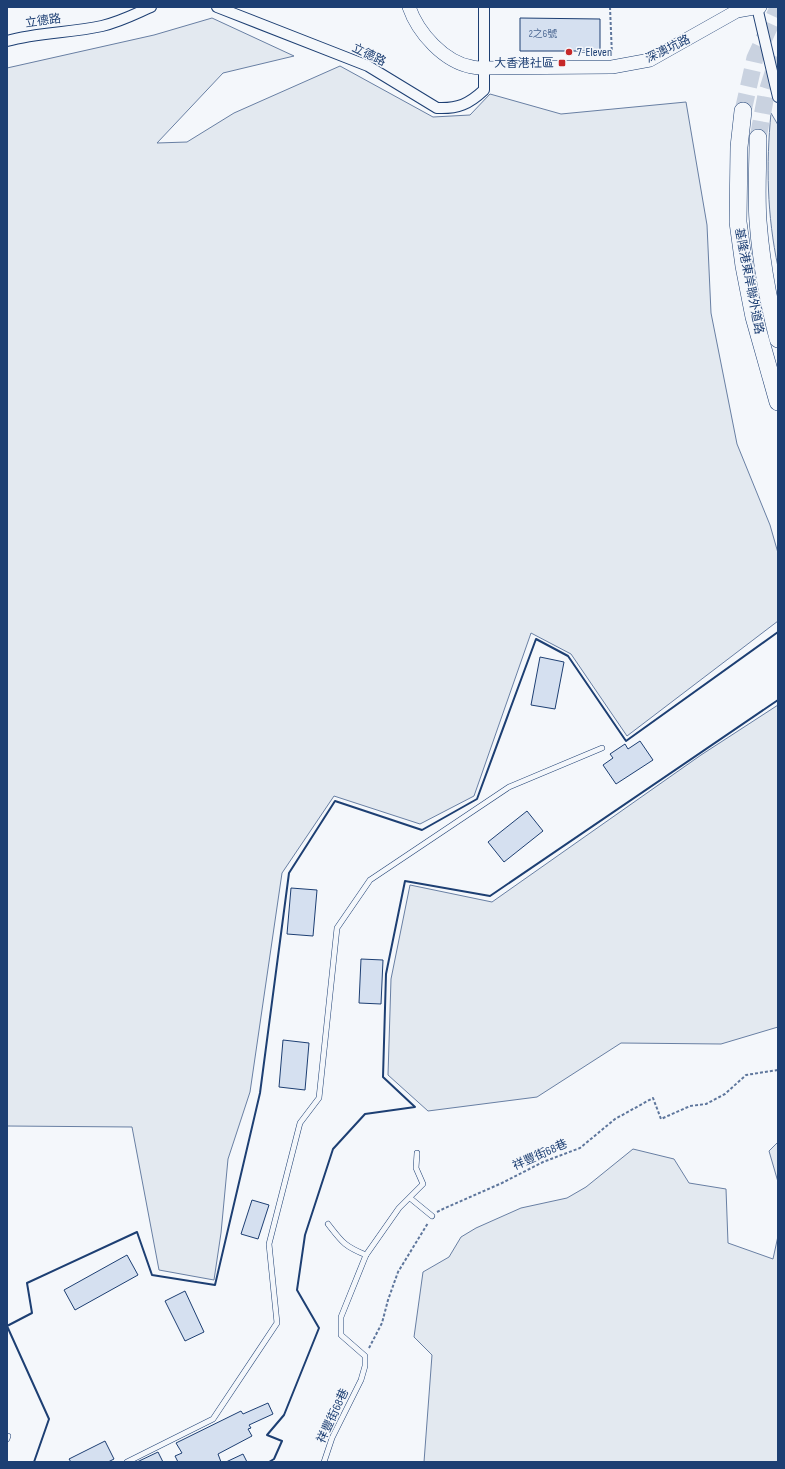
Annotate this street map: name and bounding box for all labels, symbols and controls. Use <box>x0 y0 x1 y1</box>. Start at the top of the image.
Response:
street label: 立德路 <box>24 11 62 31</box>
house number: 2之6號 <box>529 28 557 40</box>
street label: 深澳坑路 <box>643 32 693 66</box>
street label: 立德路 <box>350 40 388 70</box>
place label: 7-Eleven <box>577 45 612 60</box>
marker: 7-Eleven <box>564 47 574 57</box>
place label: 大香港社區 <box>494 56 554 71</box>
marker: 大香港社區 <box>557 58 567 68</box>
street label: 基隆港東岸聯外道路 <box>731 227 767 335</box>
street label: 祥豐街68巷 <box>510 1136 570 1174</box>
street label: 祥豐街68巷 <box>314 1386 352 1446</box>

